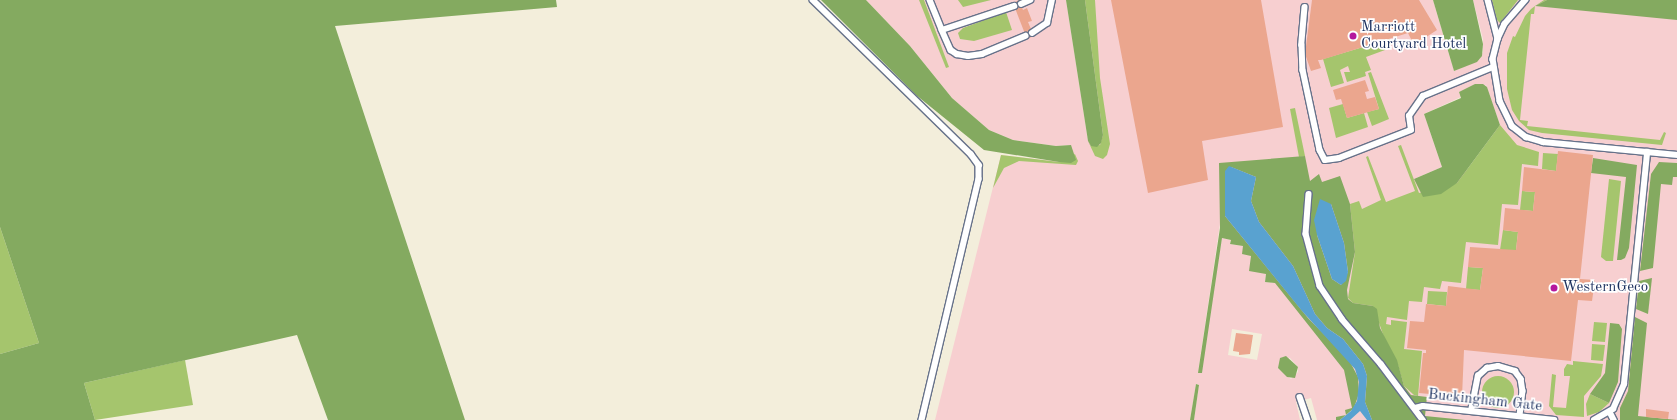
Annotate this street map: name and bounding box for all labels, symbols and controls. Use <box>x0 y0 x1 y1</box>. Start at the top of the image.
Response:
place label: Marriott Courtyard Hotel <box>1361 18 1466 53</box>
marker: Marriott Courtyard Hotel <box>1348 31 1358 41</box>
place label: WesternGeco <box>1562 279 1648 297</box>
marker: WesternGeco <box>1549 283 1559 293</box>
street label: Buckingham Gate <box>1427 386 1543 416</box>

